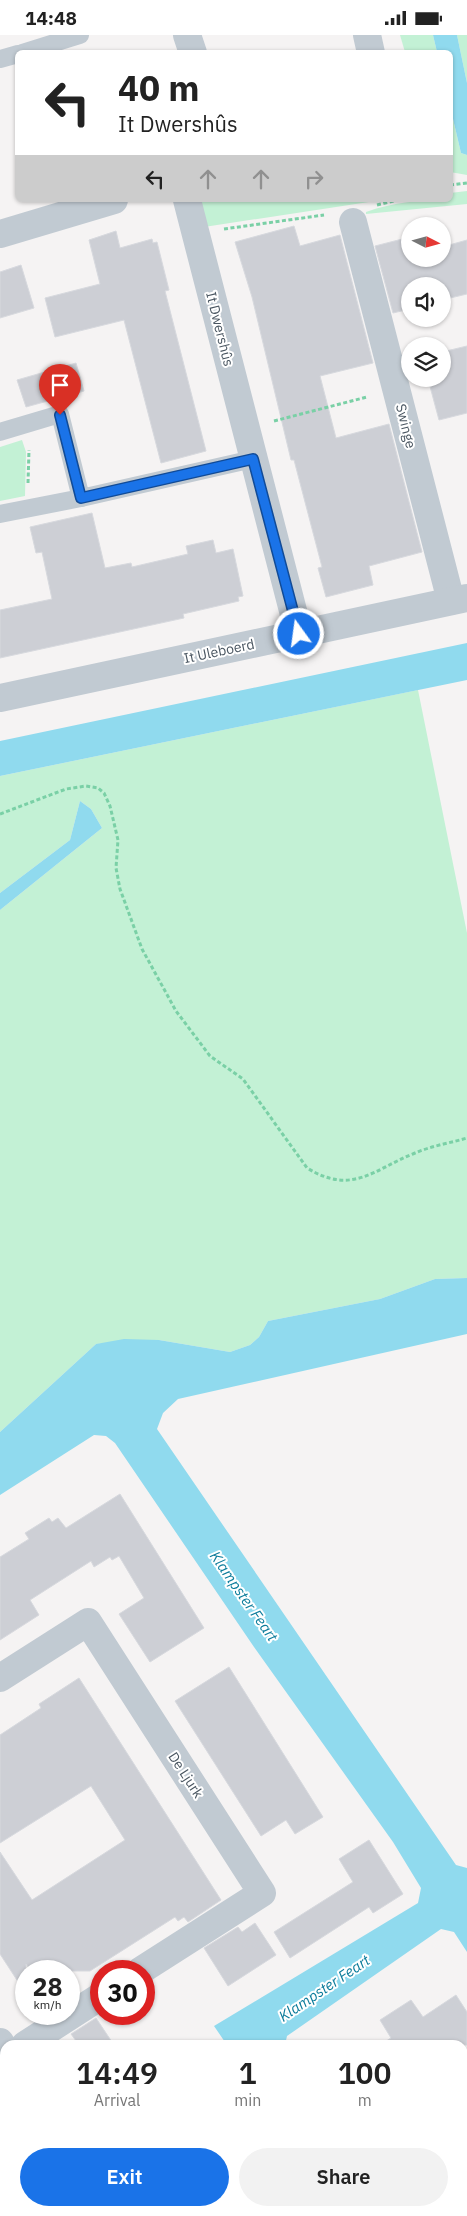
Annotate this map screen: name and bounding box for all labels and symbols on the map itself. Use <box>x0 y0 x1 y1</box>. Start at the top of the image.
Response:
north arrow <box>401 217 451 267</box>
street label: It Dwershûs <box>202 290 238 368</box>
pin <box>39 364 81 415</box>
street label: Swinge <box>392 402 420 450</box>
position arrow <box>272 607 324 659</box>
street label: It Uleboerd <box>182 635 256 667</box>
water label: Klampster Feart <box>206 1547 283 1646</box>
street label: De Ljurk <box>164 1749 208 1802</box>
water label: Klampster Feart <box>275 1950 374 2025</box>
speed limit sign: 30 <box>90 1960 155 2025</box>

